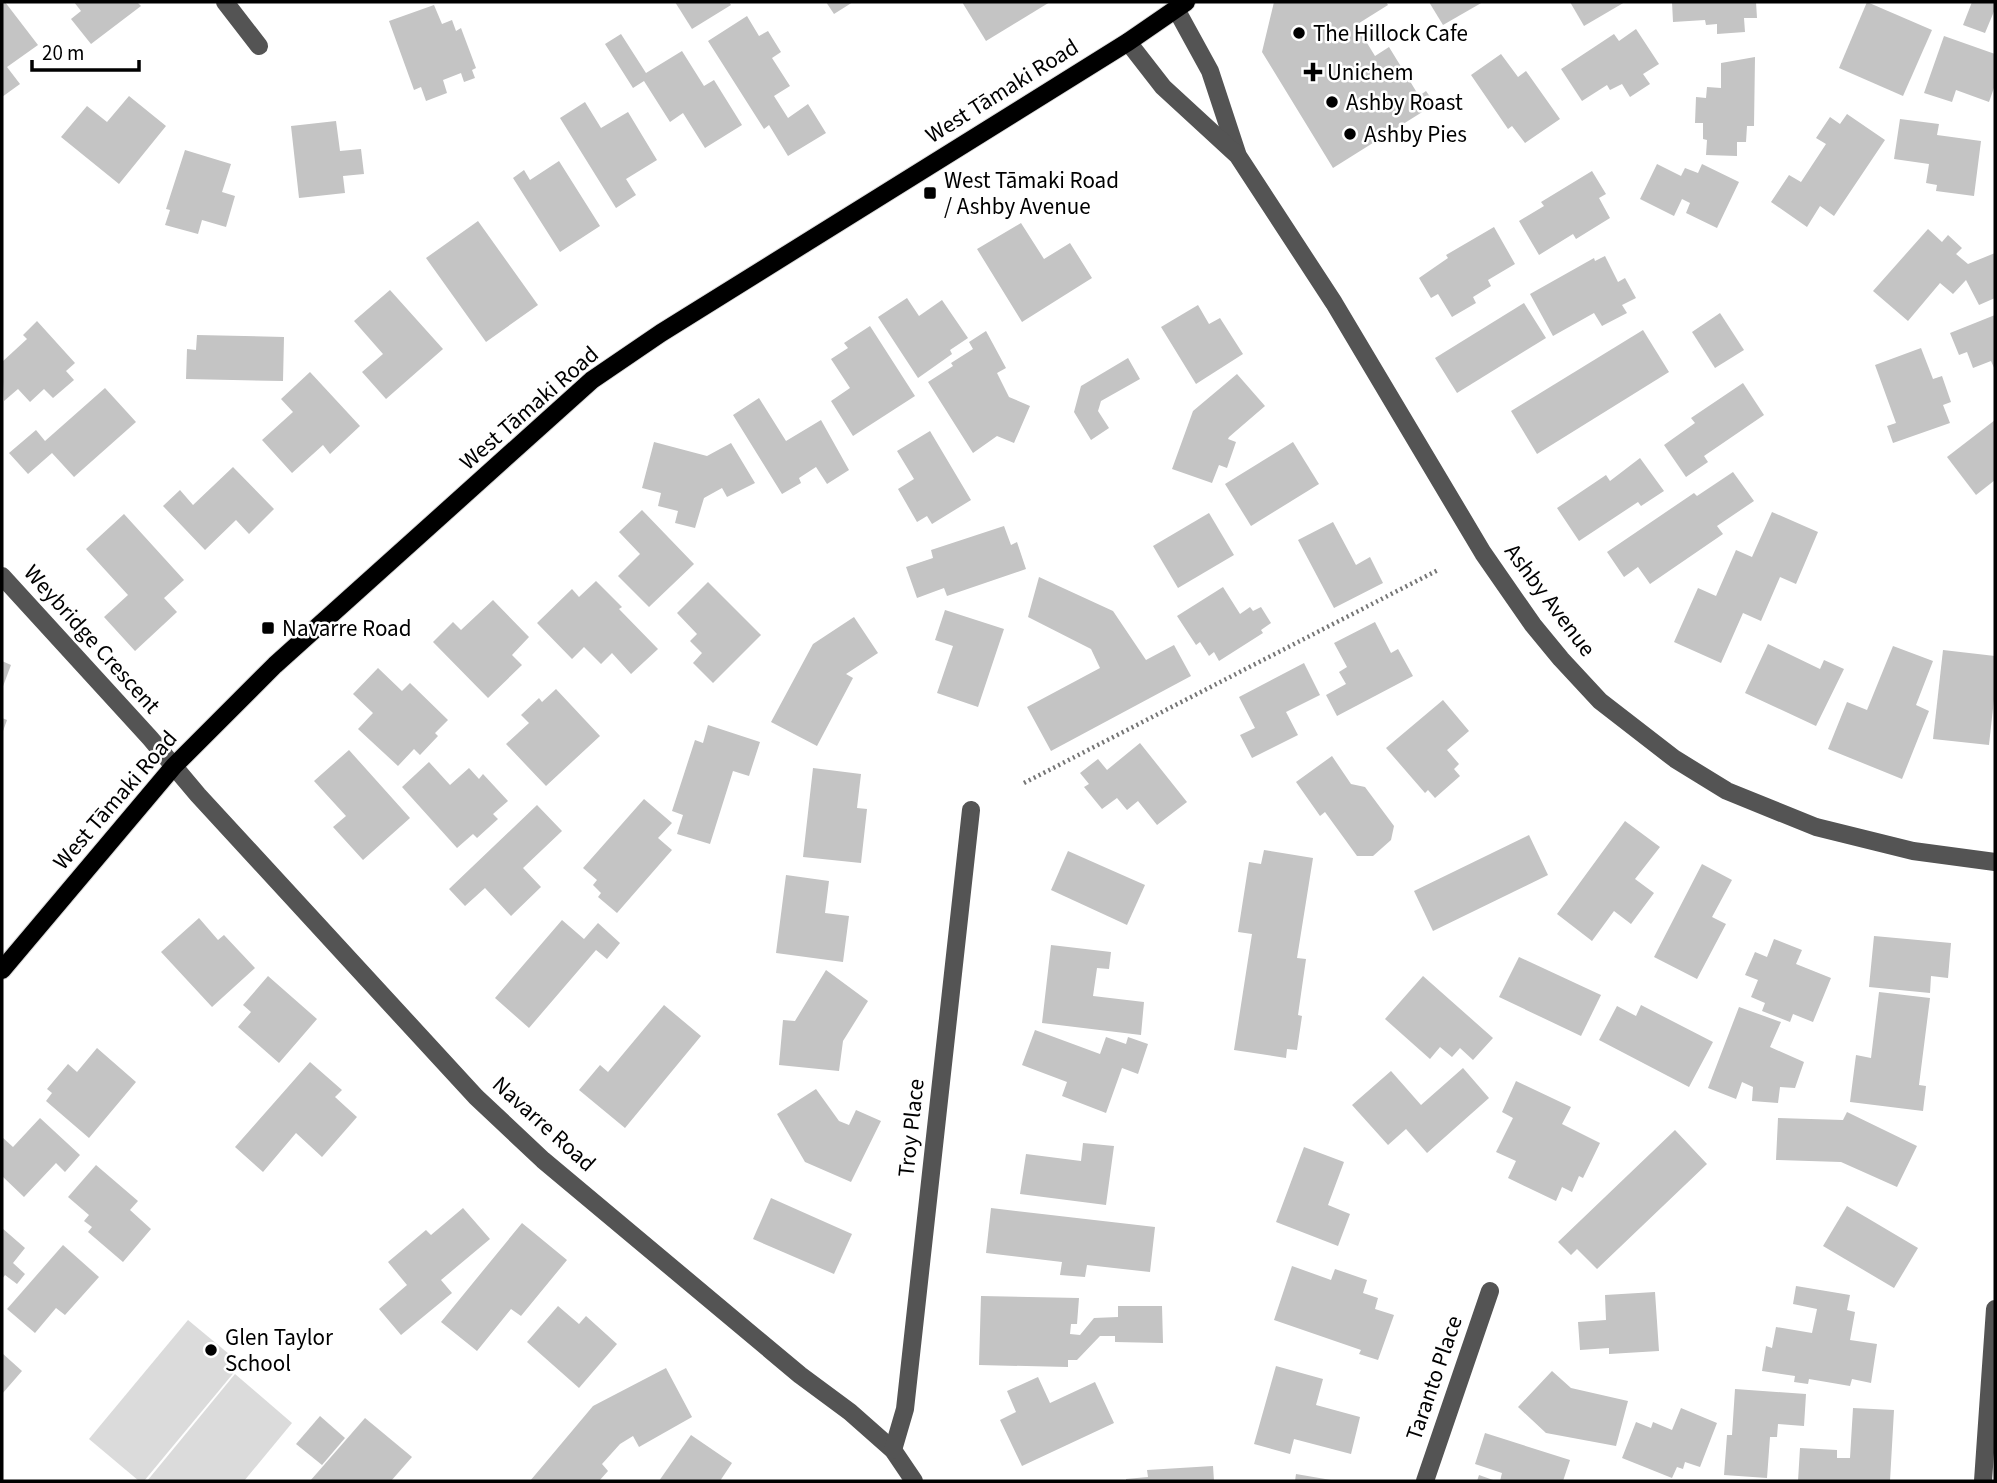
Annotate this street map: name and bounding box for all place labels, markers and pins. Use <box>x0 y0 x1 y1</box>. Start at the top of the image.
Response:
place label: The Hillock Cafe <box>1313 17 1468 50</box>
marker: The Hillock Cafe <box>1291 25 1307 41</box>
place label: Unichem <box>1327 56 1414 89</box>
marker: Unichem <box>1305 64 1321 80</box>
place label: Ashby Roast <box>1346 86 1463 119</box>
marker: Ashby Roast <box>1324 94 1340 110</box>
place label: Ashby Pies <box>1364 118 1467 151</box>
marker: Ashby Pies <box>1342 126 1358 142</box>
place label: West Tāmaki Road / Ashby Avenue <box>944 164 1119 223</box>
marker: West Tāmaki Road / Ashby Avenue <box>922 185 938 201</box>
place label: Navarre Road <box>282 612 411 645</box>
marker: Navarre Road <box>260 620 276 636</box>
place label: Glen Taylor School <box>225 1321 334 1380</box>
marker: Glen Taylor School <box>203 1342 219 1358</box>

